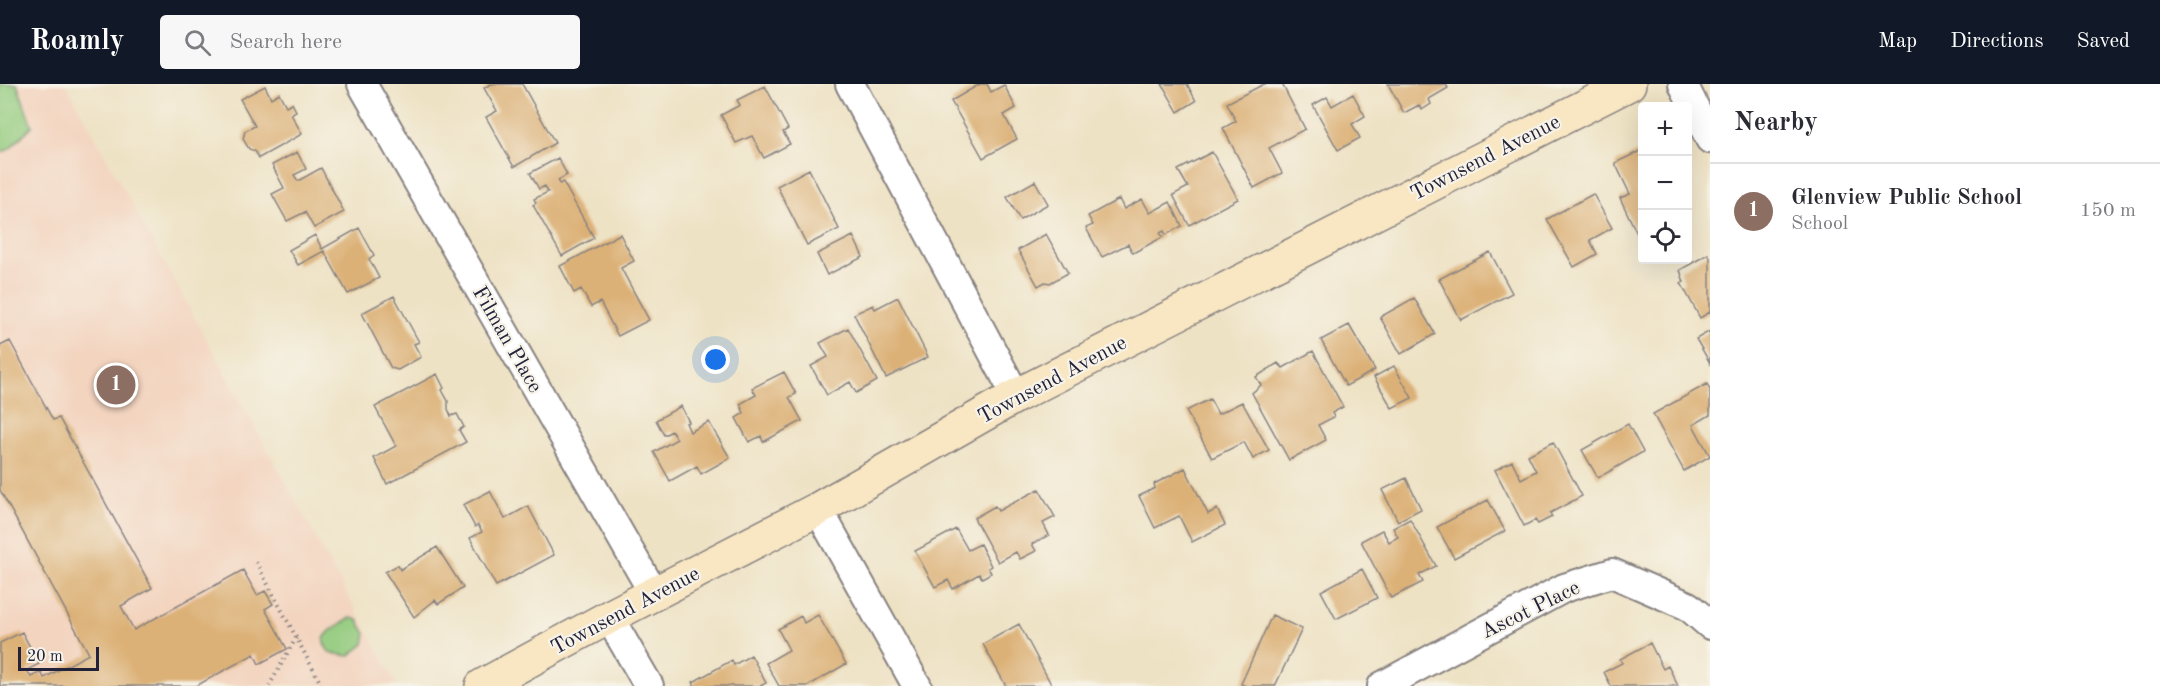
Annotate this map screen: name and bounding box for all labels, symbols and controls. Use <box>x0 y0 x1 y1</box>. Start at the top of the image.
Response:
search box <box>160 15 580 69</box>
icon: search <box>181 26 214 59</box>
text: Roamly <box>30 28 124 56</box>
text: Search here <box>229 31 342 53</box>
text: Map <box>1878 31 1917 52</box>
text: Directions <box>1950 31 2044 52</box>
text: Saved <box>2077 31 2130 52</box>
map controls <box>1638 102 1692 264</box>
button: + <box>1638 102 1692 156</box>
text: Nearby <box>1734 110 1818 136</box>
street label: Townsend Avenue <box>1407 112 1564 205</box>
button: − <box>1638 156 1692 210</box>
text: Glenview Public School <box>1791 187 2022 209</box>
text: 1 <box>1748 201 1759 221</box>
text: 150 m <box>2080 201 2136 221</box>
button: locate <box>1638 210 1692 264</box>
text: School <box>1791 214 1848 234</box>
street label: Filman Place <box>468 283 546 397</box>
street label: Townsend Avenue <box>975 332 1130 428</box>
your location <box>701 345 730 374</box>
pin: 1 <box>96 362 136 408</box>
street label: Townsend Avenue <box>548 563 703 659</box>
street label: Ascot Place <box>1478 577 1583 643</box>
scale bar <box>18 644 99 672</box>
text: 20 m <box>27 649 63 665</box>

